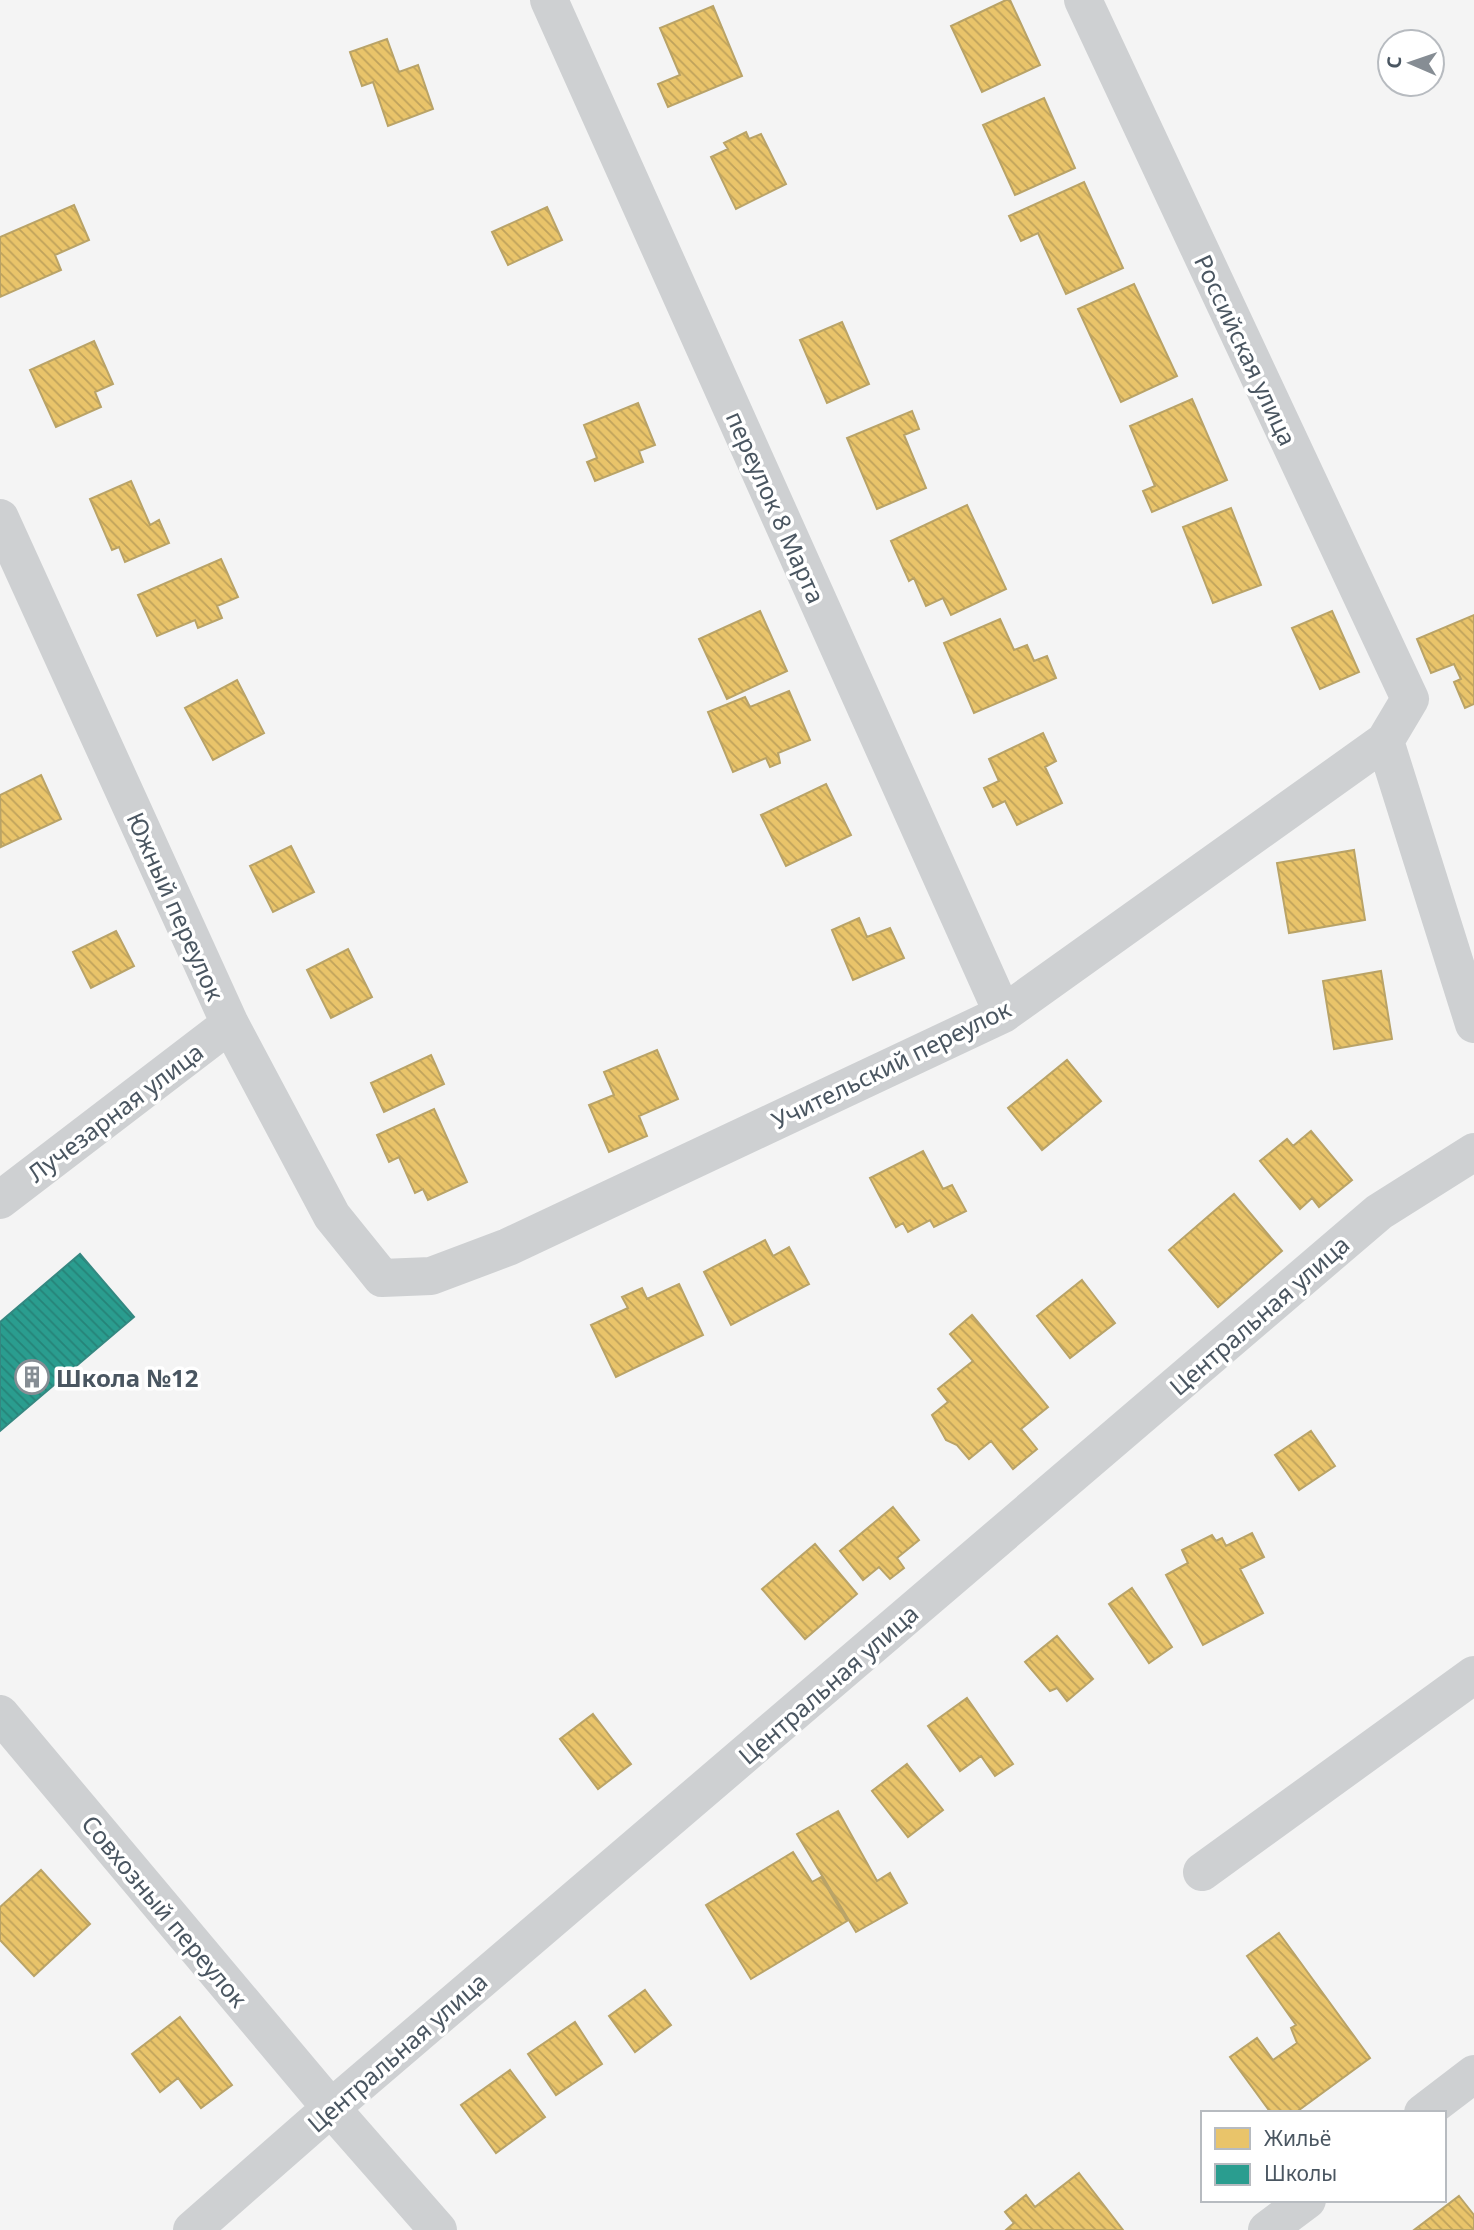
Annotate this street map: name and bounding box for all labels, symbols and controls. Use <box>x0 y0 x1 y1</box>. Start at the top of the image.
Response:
north arrow <box>1376 28 1446 98</box>
text: С <box>1381 56 1407 69</box>
street label: Российская улица <box>1187 249 1305 451</box>
street label: переулок 8 Марта <box>719 406 833 608</box>
street label: Южный переулок <box>120 807 232 1006</box>
street label: Учительский переулок <box>766 992 1016 1136</box>
street label: Лучезарная улица <box>20 1035 210 1189</box>
street label: Центральная улица <box>1162 1228 1356 1402</box>
building icon: Школа №12 <box>13 1358 51 1396</box>
place label: Школа №12 <box>56 1361 198 1394</box>
street label: Центральная улица <box>731 1597 925 1771</box>
street label: Совхозный переулок <box>75 1808 255 2014</box>
street label: Центральная улица <box>300 1965 494 2139</box>
legend <box>1201 2111 1446 2202</box>
text: Жильё <box>1264 2124 1331 2152</box>
text: Школы <box>1264 2159 1337 2187</box>

